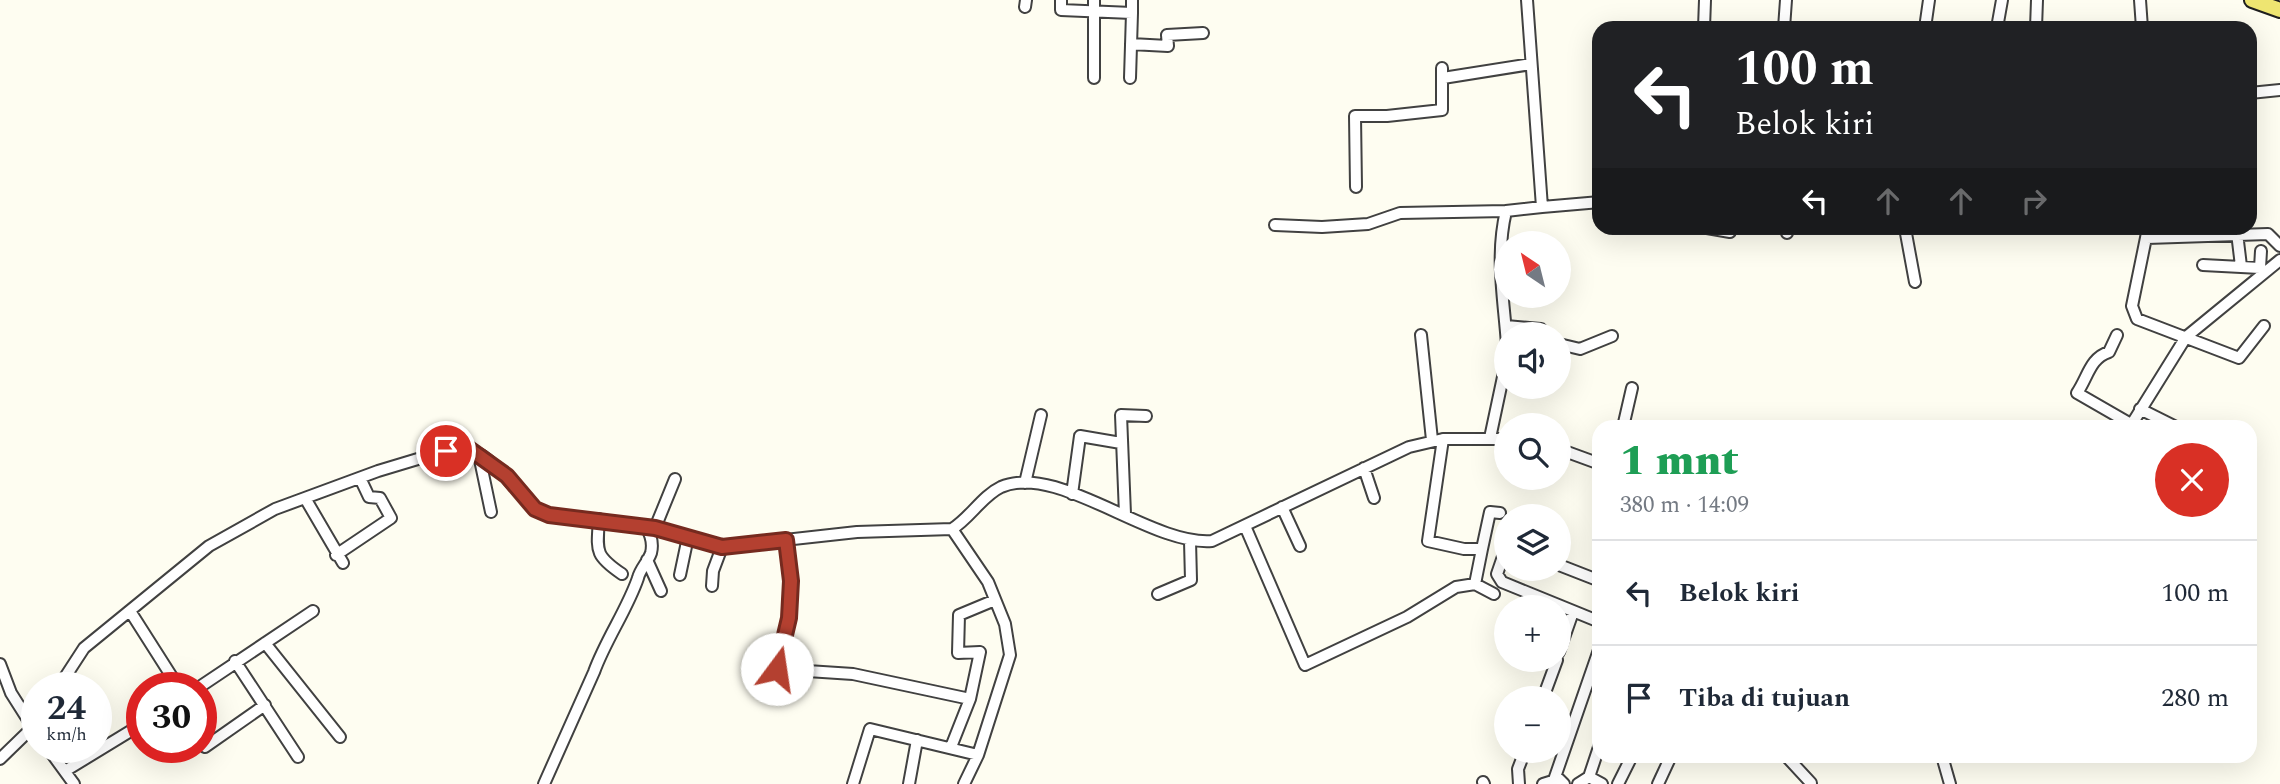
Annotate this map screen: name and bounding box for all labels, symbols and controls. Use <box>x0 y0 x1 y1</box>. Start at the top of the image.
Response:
text: 100 m <box>1735 32 1874 107</box>
icon: left <box>1620 49 1711 140</box>
text: Belok kiri <box>1735 100 1874 149</box>
icon: left <box>1796 182 1834 220</box>
icon: ahead <box>1869 182 1907 220</box>
icon: ahead <box>1942 182 1980 220</box>
icon: right <box>2015 182 2053 220</box>
north arrow <box>1494 231 1572 308</box>
map controls <box>1494 231 1571 763</box>
button: sound <box>1494 322 1571 399</box>
button: search <box>1494 413 1571 490</box>
pin <box>416 421 476 481</box>
text: 1 mnt <box>1620 430 1739 493</box>
icon: arrive <box>427 432 465 470</box>
button: close <box>2155 443 2229 517</box>
text: 380 m · 14:09 <box>1620 488 1749 523</box>
button: layers <box>1494 504 1571 581</box>
text: Belok kiri <box>1679 573 1799 613</box>
text: 100 m <box>2161 573 2229 613</box>
icon: left <box>1620 574 1658 612</box>
button: + <box>1494 595 1571 672</box>
position arrow <box>740 632 814 706</box>
speed limit sign: 30 <box>126 672 217 763</box>
text: Tiba di tujuan <box>1679 678 1850 718</box>
text: 280 m <box>2161 678 2229 718</box>
icon: arrive <box>1620 679 1658 717</box>
text: 24 <box>47 682 86 735</box>
button: − <box>1494 686 1571 763</box>
text: km/h <box>46 721 87 748</box>

